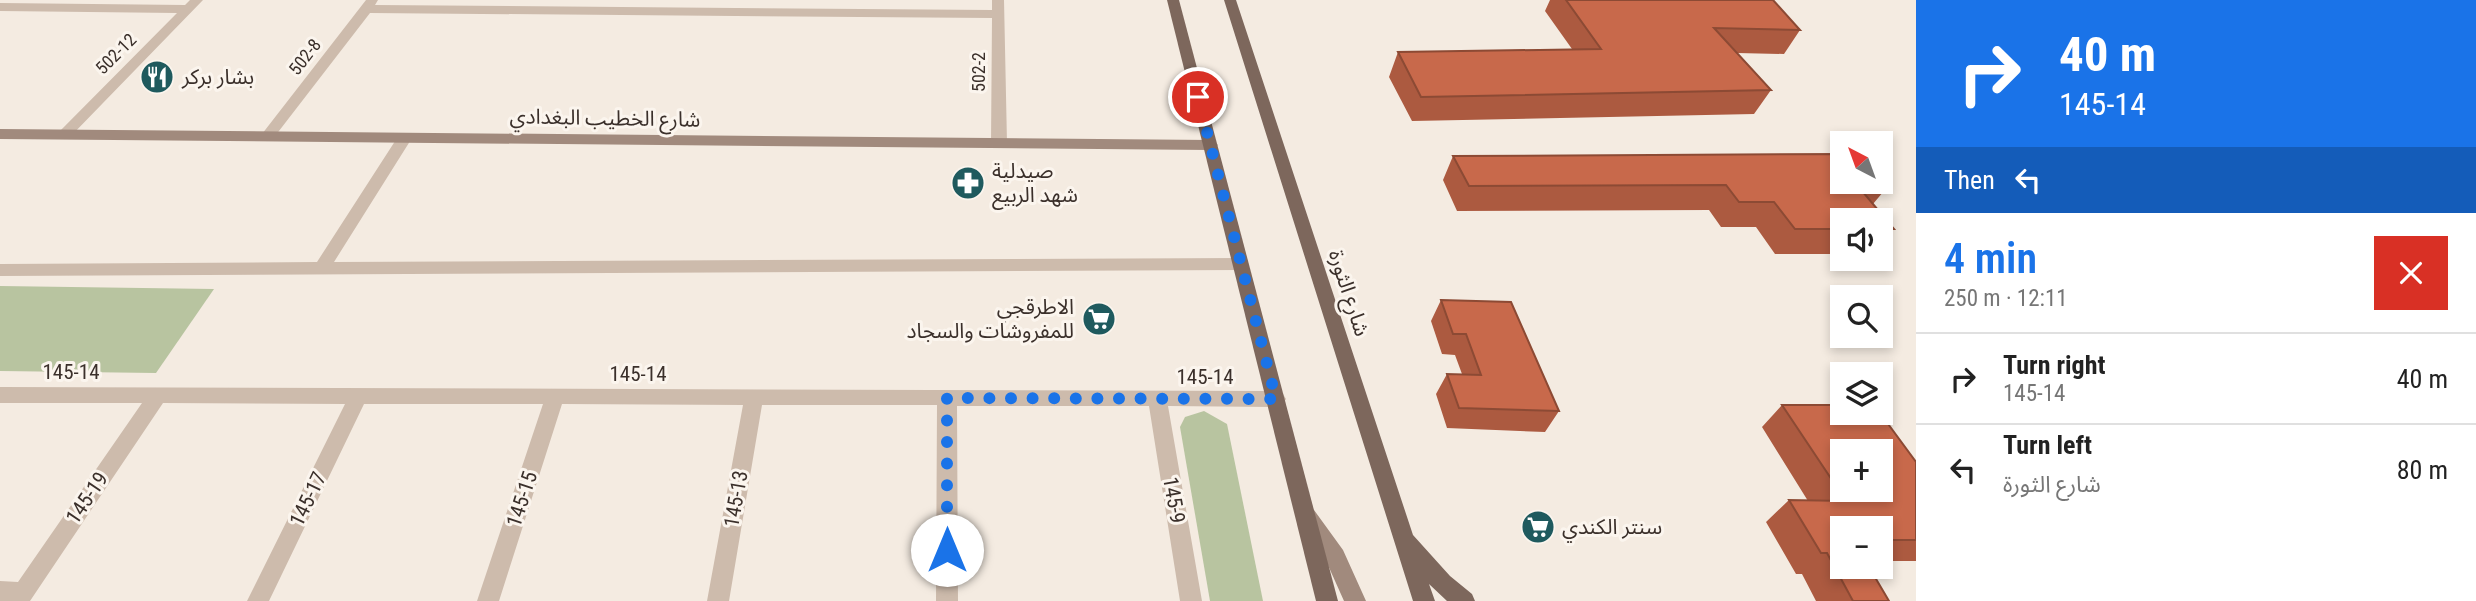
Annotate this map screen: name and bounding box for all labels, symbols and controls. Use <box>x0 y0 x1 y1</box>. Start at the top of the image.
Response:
text: 40 m <box>2059 26 2156 83</box>
icon: right <box>1944 28 2035 119</box>
street label: 502-12 <box>91 29 140 78</box>
street label: 502-8 <box>284 34 325 79</box>
street label: 502-2 <box>968 52 989 92</box>
restaurant icon: بشار بركر <box>138 58 176 96</box>
place label: بشار بركر <box>181 65 254 89</box>
pin <box>1168 67 1228 127</box>
icon: arrive <box>1179 78 1217 116</box>
text: 145-14 <box>2059 85 2146 123</box>
street label: شارع الخطيب البغدادي <box>509 104 701 136</box>
north arrow <box>1830 131 1894 194</box>
map controls <box>1830 131 1893 579</box>
place label: صيدلية شهد الربيع <box>992 159 1078 210</box>
icon: left <box>2009 161 2047 199</box>
pharmacy icon: صيدلية شهد الربيع <box>949 164 987 202</box>
text: Then <box>1944 165 1995 195</box>
button: sound <box>1830 208 1893 271</box>
text: 4 min <box>1944 234 2037 283</box>
button: close <box>2374 236 2448 310</box>
street label: شارع الثورة <box>1321 247 1374 340</box>
button: search <box>1830 285 1893 348</box>
text: 250 m · 12:11 <box>1944 285 2068 312</box>
place label: الاطرقجي للمفروشات والسجاد <box>907 295 1074 343</box>
supermarket icon: الاطرقجي للمفروشات والسجاد <box>1080 300 1118 338</box>
text: Turn right <box>2003 350 2105 380</box>
street label: 145-14 <box>42 360 100 384</box>
icon: right <box>1944 360 1982 398</box>
street label: 145-14 <box>609 362 667 386</box>
button: layers <box>1830 362 1893 425</box>
text: 40 m <box>2397 364 2448 394</box>
street label: 145-14 <box>1176 365 1234 389</box>
text: 145-14 <box>2003 380 2065 407</box>
text: Turn left <box>2003 430 2092 460</box>
button: + <box>1830 439 1893 502</box>
icon: left <box>1944 451 1982 489</box>
text: 80 m <box>2397 455 2448 485</box>
street label: 145-19 <box>61 468 113 528</box>
street label: 145-17 <box>285 468 331 530</box>
street label: 145-15 <box>502 468 542 530</box>
street label: 145-13 <box>719 469 753 529</box>
text: شارع الثورة <box>2003 471 2101 498</box>
street label: 145-9 <box>1158 475 1190 525</box>
supermarket icon: سنتر الكندي <box>1519 508 1557 546</box>
position arrow <box>910 513 984 587</box>
place label: سنتر الكندي <box>1562 515 1662 543</box>
button: − <box>1830 516 1893 579</box>

